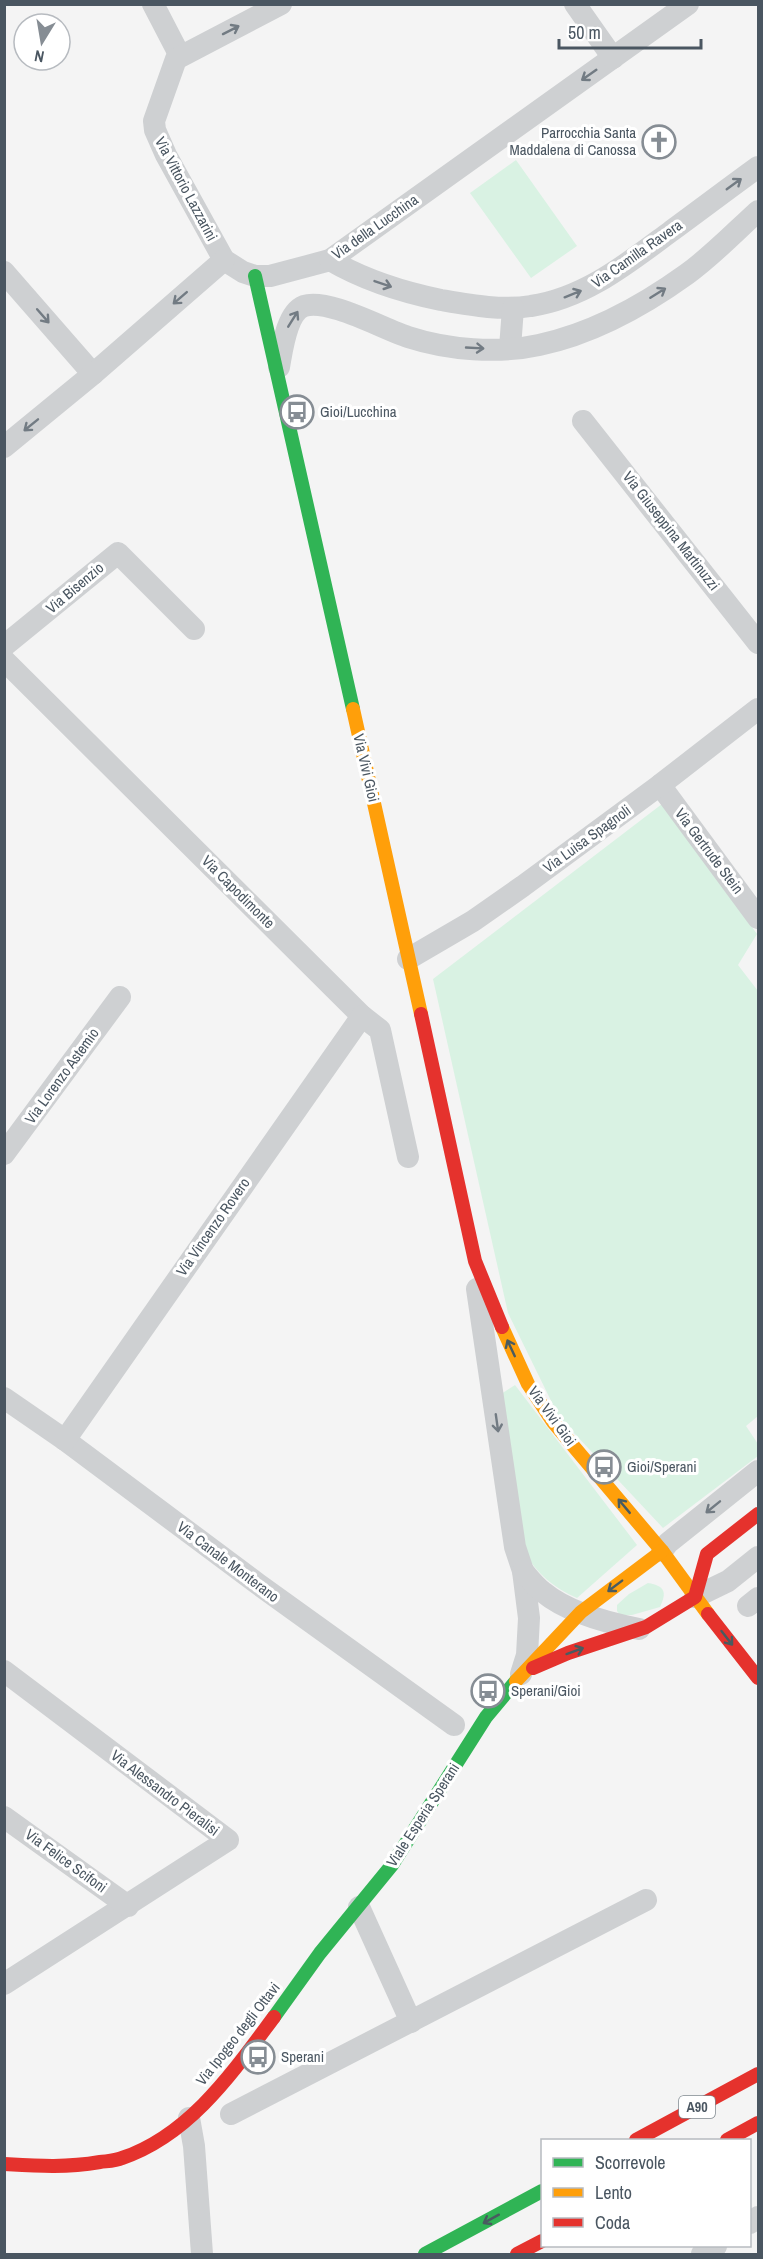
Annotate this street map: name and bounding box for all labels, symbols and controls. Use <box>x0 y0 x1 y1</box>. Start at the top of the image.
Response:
north arrow <box>12 12 72 72</box>
scale bar <box>559 12 702 50</box>
text: 50 m <box>568 20 601 45</box>
one-way arrow <box>221 24 239 35</box>
text: N <box>32 45 46 68</box>
one-way arrow <box>582 69 598 81</box>
place label: Parrocchia Santa Maddalena di Canossa <box>510 122 636 160</box>
church icon: Parrocchia Santa Maddalena di Canossa <box>641 124 677 160</box>
street label: Via Vittorio Lazzarini <box>150 133 223 245</box>
one-way arrow <box>726 178 742 191</box>
street label: Via della Lucchina <box>327 189 422 264</box>
street label: Via Camilla Ravera <box>587 214 686 293</box>
one-way arrow <box>373 280 392 291</box>
one-way arrow <box>649 286 666 298</box>
one-way arrow <box>564 288 582 299</box>
one-way arrow <box>172 292 188 305</box>
one-way arrow <box>36 308 50 323</box>
one-way arrow <box>288 311 300 328</box>
one-way arrow <box>464 343 484 354</box>
bus stop icon: Gioi/Lucchina <box>279 394 315 430</box>
place label: Gioi/Lucchina <box>320 401 397 422</box>
one-way arrow <box>24 418 39 432</box>
street label: Via Giuseppina Martinuzzi <box>618 467 725 595</box>
street label: Via Bisenzio <box>41 557 108 618</box>
street label: Via Vivi Gioi <box>348 732 385 804</box>
street label: Via Luisa Spagnoli <box>539 800 635 878</box>
street label: Via Gertrude Stein <box>670 803 749 898</box>
street label: Via Capodimonte <box>197 850 280 933</box>
street label: Via Lorenzo Astemio <box>20 1023 104 1128</box>
street label: Via Vincenzo Rovero <box>171 1173 254 1280</box>
one-way arrow <box>504 1340 516 1358</box>
street label: Via Vivi Gioi <box>524 1381 581 1450</box>
one-way arrow <box>491 1413 502 1432</box>
bus stop icon: Gioi/Sperani <box>586 1449 622 1485</box>
place label: Gioi/Sperani <box>627 1456 697 1477</box>
one-way arrow <box>617 1499 631 1514</box>
one-way arrow <box>705 1501 721 1514</box>
street label: Via Canale Monterano <box>173 1516 284 1607</box>
one-way arrow <box>607 1579 623 1592</box>
one-way arrow <box>721 1629 733 1645</box>
one-way arrow <box>565 1644 584 1655</box>
bus stop icon: Sperani/Gioi <box>470 1673 506 1709</box>
place label: Sperani/Gioi <box>511 1680 581 1701</box>
street label: Via Alessandro Pieralisi <box>107 1745 224 1840</box>
street label: Viale Esperia Sperani <box>381 1759 464 1871</box>
street label: Via Felice Scifoni <box>21 1824 111 1897</box>
street label: Via Ipogeo degli Ottavi <box>191 1978 285 2090</box>
bus stop icon: Sperani <box>240 2039 276 2075</box>
place label: Sperani <box>281 2046 324 2067</box>
road number: A90 <box>679 2096 715 2118</box>
legend <box>541 2139 751 2247</box>
text: Scorrevole <box>595 2150 666 2175</box>
text: Lento <box>595 2180 632 2205</box>
text: Coda <box>595 2210 630 2235</box>
one-way arrow <box>483 2213 500 2225</box>

